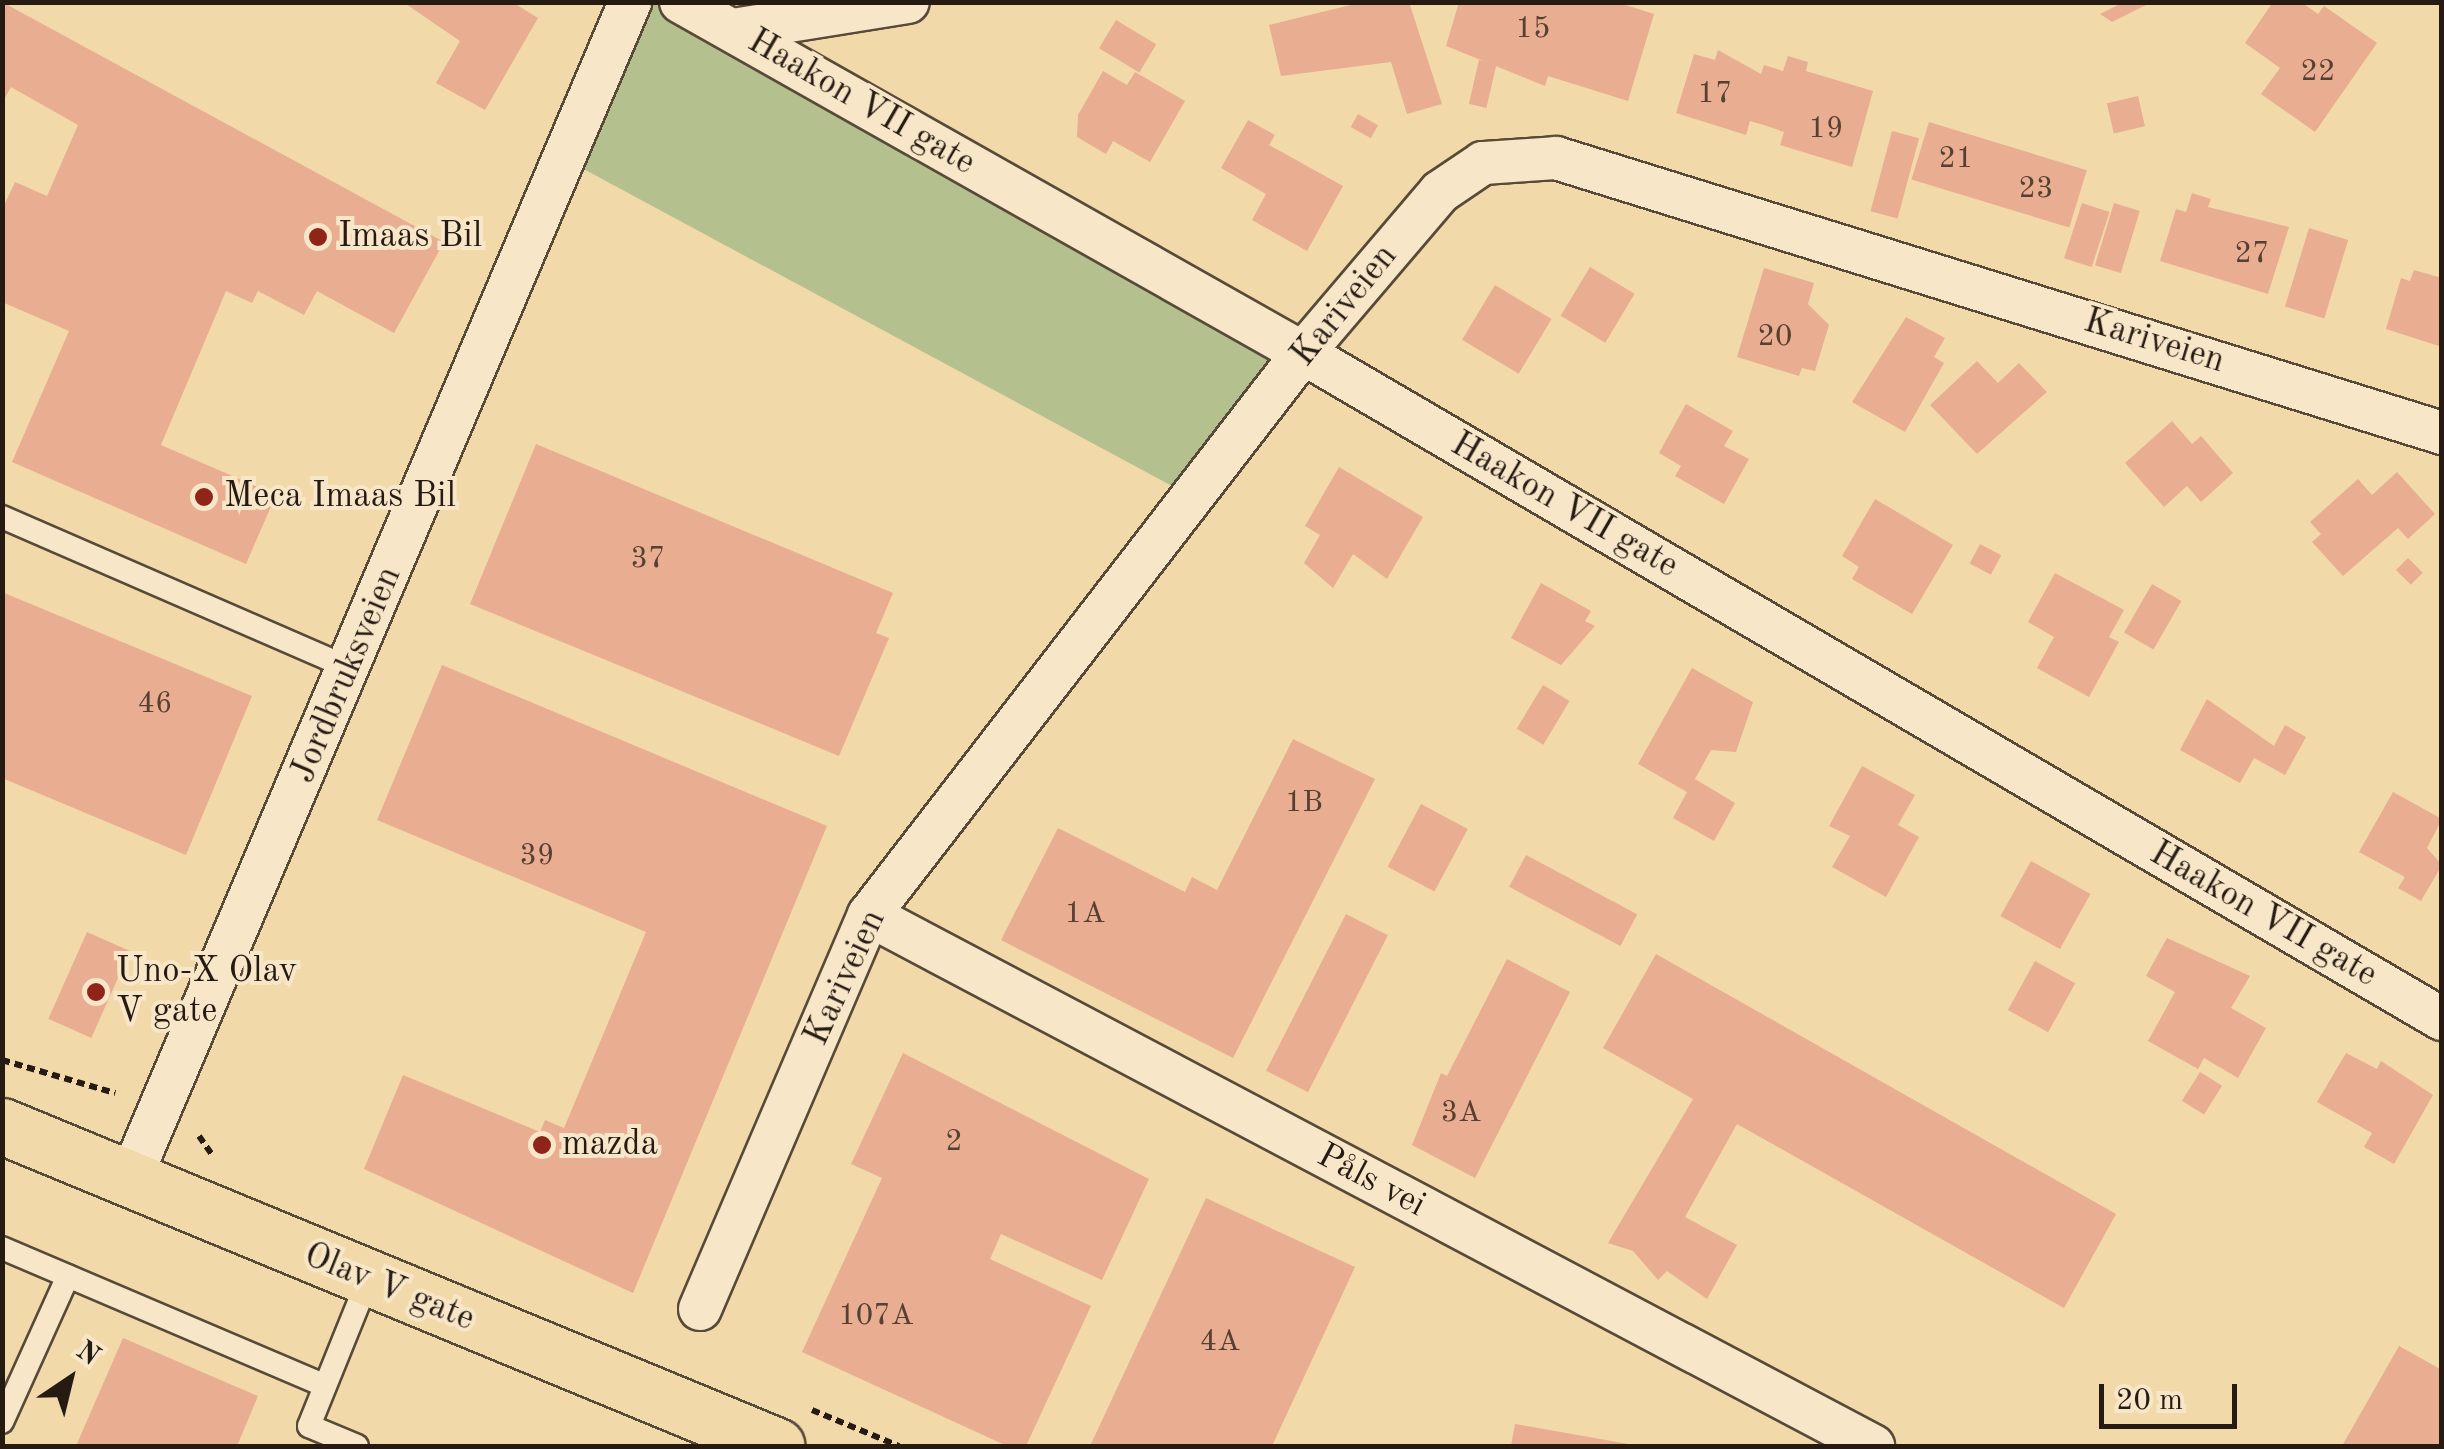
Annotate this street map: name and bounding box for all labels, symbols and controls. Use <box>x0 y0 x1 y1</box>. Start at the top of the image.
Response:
house number: 15 <box>1516 11 1550 47</box>
street label: Haakon VII gate <box>740 21 982 185</box>
house number: 22 <box>2301 54 2335 90</box>
house number: 17 <box>1698 76 1732 112</box>
house number: 19 <box>1809 111 1843 147</box>
house number: 21 <box>1939 141 1973 177</box>
house number: 23 <box>2019 171 2053 207</box>
place label: Imaas Bil <box>338 216 482 258</box>
marker: Imaas Bil <box>307 226 329 248</box>
street label: Kariveien <box>1283 236 1407 376</box>
house number: 27 <box>2235 236 2269 272</box>
street label: Kariveien <box>2079 301 2229 383</box>
house number: 20 <box>1758 319 1792 355</box>
street label: Haakon VII gate <box>1443 424 1685 588</box>
place label: Meca Imaas Bil <box>224 476 456 518</box>
marker: Meca Imaas Bil <box>193 486 215 508</box>
house number: 37 <box>631 541 665 577</box>
street label: Jordbruksveien <box>283 561 411 789</box>
house number: 46 <box>138 686 172 722</box>
house number: 1B <box>1285 785 1323 821</box>
street label: Haakon VII gate <box>2142 833 2384 997</box>
house number: 39 <box>520 838 554 874</box>
house number: 1A <box>1065 896 1105 932</box>
street label: Kariveien <box>796 903 896 1053</box>
place label: Uno-X Olav V gate <box>116 951 297 1033</box>
marker: Uno-X Olav V gate <box>85 981 107 1003</box>
house number: 3A <box>1441 1095 1481 1131</box>
place label: mazda <box>562 1124 658 1166</box>
house number: 2 <box>945 1124 963 1160</box>
marker: mazda <box>531 1134 553 1156</box>
street label: Påls vei <box>1310 1135 1432 1227</box>
street label: Olav V gate <box>298 1235 480 1341</box>
house number: 107A <box>838 1298 914 1334</box>
house number: 4A <box>1200 1324 1240 1360</box>
north arrow <box>20 1329 120 1429</box>
text: N <box>70 1337 104 1372</box>
scale bar <box>2104 1364 2242 1426</box>
text: 20 m <box>2116 1386 2183 1416</box>

